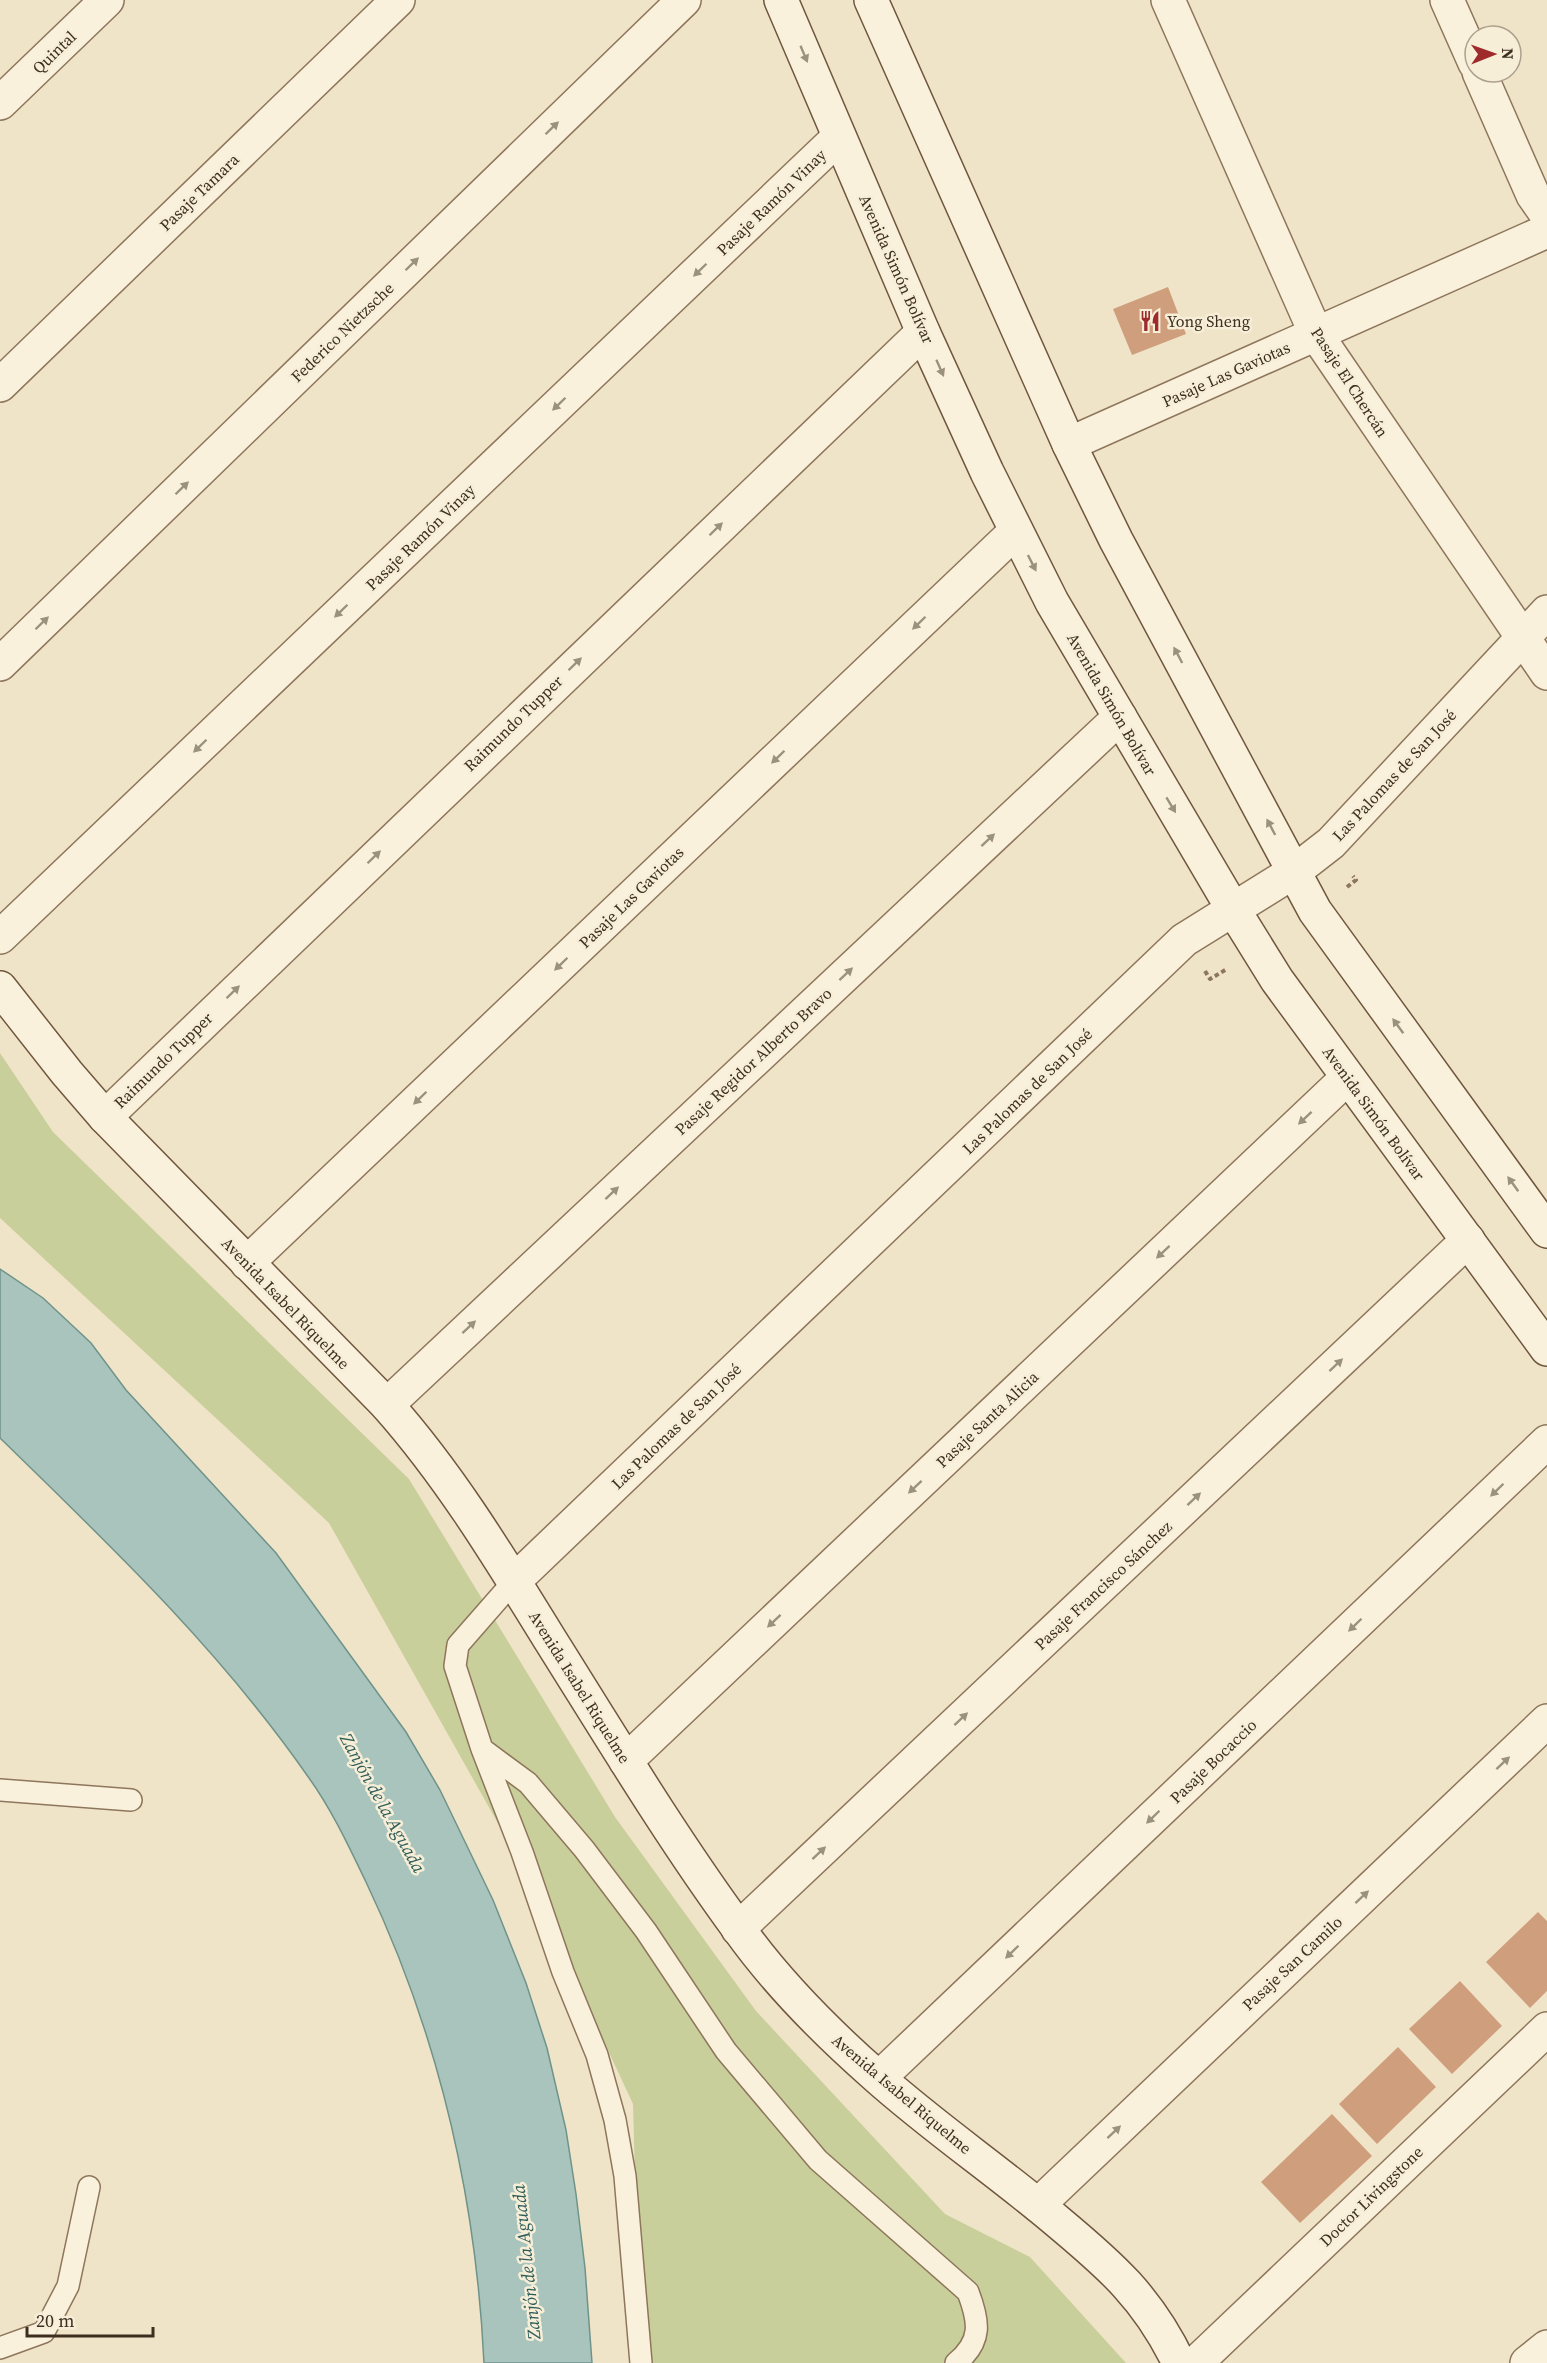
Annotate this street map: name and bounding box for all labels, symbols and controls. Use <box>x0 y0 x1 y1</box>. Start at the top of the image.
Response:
north arrow <box>1463 24 1523 84</box>
street label: Quintal <box>27 25 81 78</box>
one-way arrow <box>800 45 809 63</box>
text: N <box>1497 48 1519 60</box>
one-way arrow <box>544 121 559 135</box>
street label: Pasaje Ramón Vinay <box>711 143 831 260</box>
street label: Pasaje Tamara <box>154 148 244 236</box>
street label: Avenida Simón Bolívar <box>854 191 940 347</box>
one-way arrow <box>405 257 420 271</box>
one-way arrow <box>693 262 707 276</box>
street label: Federico Nietzsche <box>286 277 398 387</box>
restaurant icon: Yong Sheng <box>1138 309 1162 333</box>
place label: Yong Sheng <box>1167 310 1250 332</box>
street label: Pasaje El Chercán <box>1306 323 1394 442</box>
street label: Pasaje Las Gaviotas <box>1159 336 1293 412</box>
one-way arrow <box>935 359 944 376</box>
one-way arrow <box>551 397 566 411</box>
street label: Pasaje Ramón Vinay <box>360 478 480 595</box>
one-way arrow <box>174 481 188 495</box>
one-way arrow <box>709 522 724 536</box>
one-way arrow <box>1027 555 1037 572</box>
one-way arrow <box>334 604 349 618</box>
one-way arrow <box>912 616 927 630</box>
one-way arrow <box>34 617 48 631</box>
street label: Avenida Simón Bolívar <box>1062 629 1162 779</box>
one-way arrow <box>1173 646 1183 663</box>
one-way arrow <box>568 657 583 671</box>
street label: Raimundo Tupper <box>459 670 568 776</box>
street label: Las Palomas de San José <box>1327 704 1461 846</box>
one-way arrow <box>194 738 208 752</box>
one-way arrow <box>771 750 786 764</box>
one-way arrow <box>1166 797 1177 813</box>
one-way arrow <box>1266 818 1276 835</box>
one-way arrow <box>980 834 995 847</box>
street label: Pasaje Las Gaviotas <box>574 841 688 953</box>
one-way arrow <box>366 850 381 864</box>
one-way arrow <box>553 957 568 971</box>
one-way arrow <box>838 967 852 981</box>
street label: Pasaje Regidor Alberto Bravo <box>670 982 836 1140</box>
one-way arrow <box>225 986 240 999</box>
street label: Raimundo Tupper <box>109 1007 218 1113</box>
one-way arrow <box>1392 1018 1404 1034</box>
street label: Las Palomas de San José <box>957 1023 1097 1159</box>
street label: Avenida Simón Bolívar <box>1318 1041 1430 1185</box>
one-way arrow <box>413 1091 427 1105</box>
one-way arrow <box>1297 1111 1312 1125</box>
one-way arrow <box>1507 1176 1519 1192</box>
one-way arrow <box>604 1187 618 1201</box>
street label: Avenida Isabel Riquelme <box>217 1232 355 1374</box>
one-way arrow <box>1156 1245 1171 1259</box>
one-way arrow <box>462 1320 477 1334</box>
street label: Las Palomas de San José <box>606 1358 746 1494</box>
one-way arrow <box>1329 1358 1344 1372</box>
street label: Pasaje Santa Alicia <box>931 1365 1044 1472</box>
one-way arrow <box>908 1480 922 1494</box>
one-way arrow <box>1490 1483 1504 1497</box>
one-way arrow <box>1187 1492 1201 1506</box>
street label: Pasaje Francisco Sánchez <box>1029 1515 1177 1655</box>
street label: Avenida Isabel Riquelme <box>524 1607 636 1767</box>
one-way arrow <box>767 1614 781 1628</box>
one-way arrow <box>1348 1618 1363 1632</box>
one-way arrow <box>953 1713 968 1726</box>
street label: Pasaje Bocaccio <box>1165 1714 1261 1808</box>
water label: Zanjón de la Aguada <box>334 1728 432 1878</box>
one-way arrow <box>1496 1756 1511 1770</box>
one-way arrow <box>1147 1810 1161 1824</box>
one-way arrow <box>811 1847 826 1860</box>
one-way arrow <box>1354 1890 1369 1904</box>
street label: Pasaje San Camilo <box>1237 1911 1347 2015</box>
one-way arrow <box>1005 1944 1019 1958</box>
street label: Avenida Isabel Riquelme <box>828 2029 976 2159</box>
one-way arrow <box>1106 2126 1120 2140</box>
street label: Doctor Livingstone <box>1314 2141 1428 2251</box>
water label: Zanjón de la Aguada <box>505 2183 547 2342</box>
scale bar <box>27 2300 153 2338</box>
text: 20 m <box>36 2308 74 2333</box>

